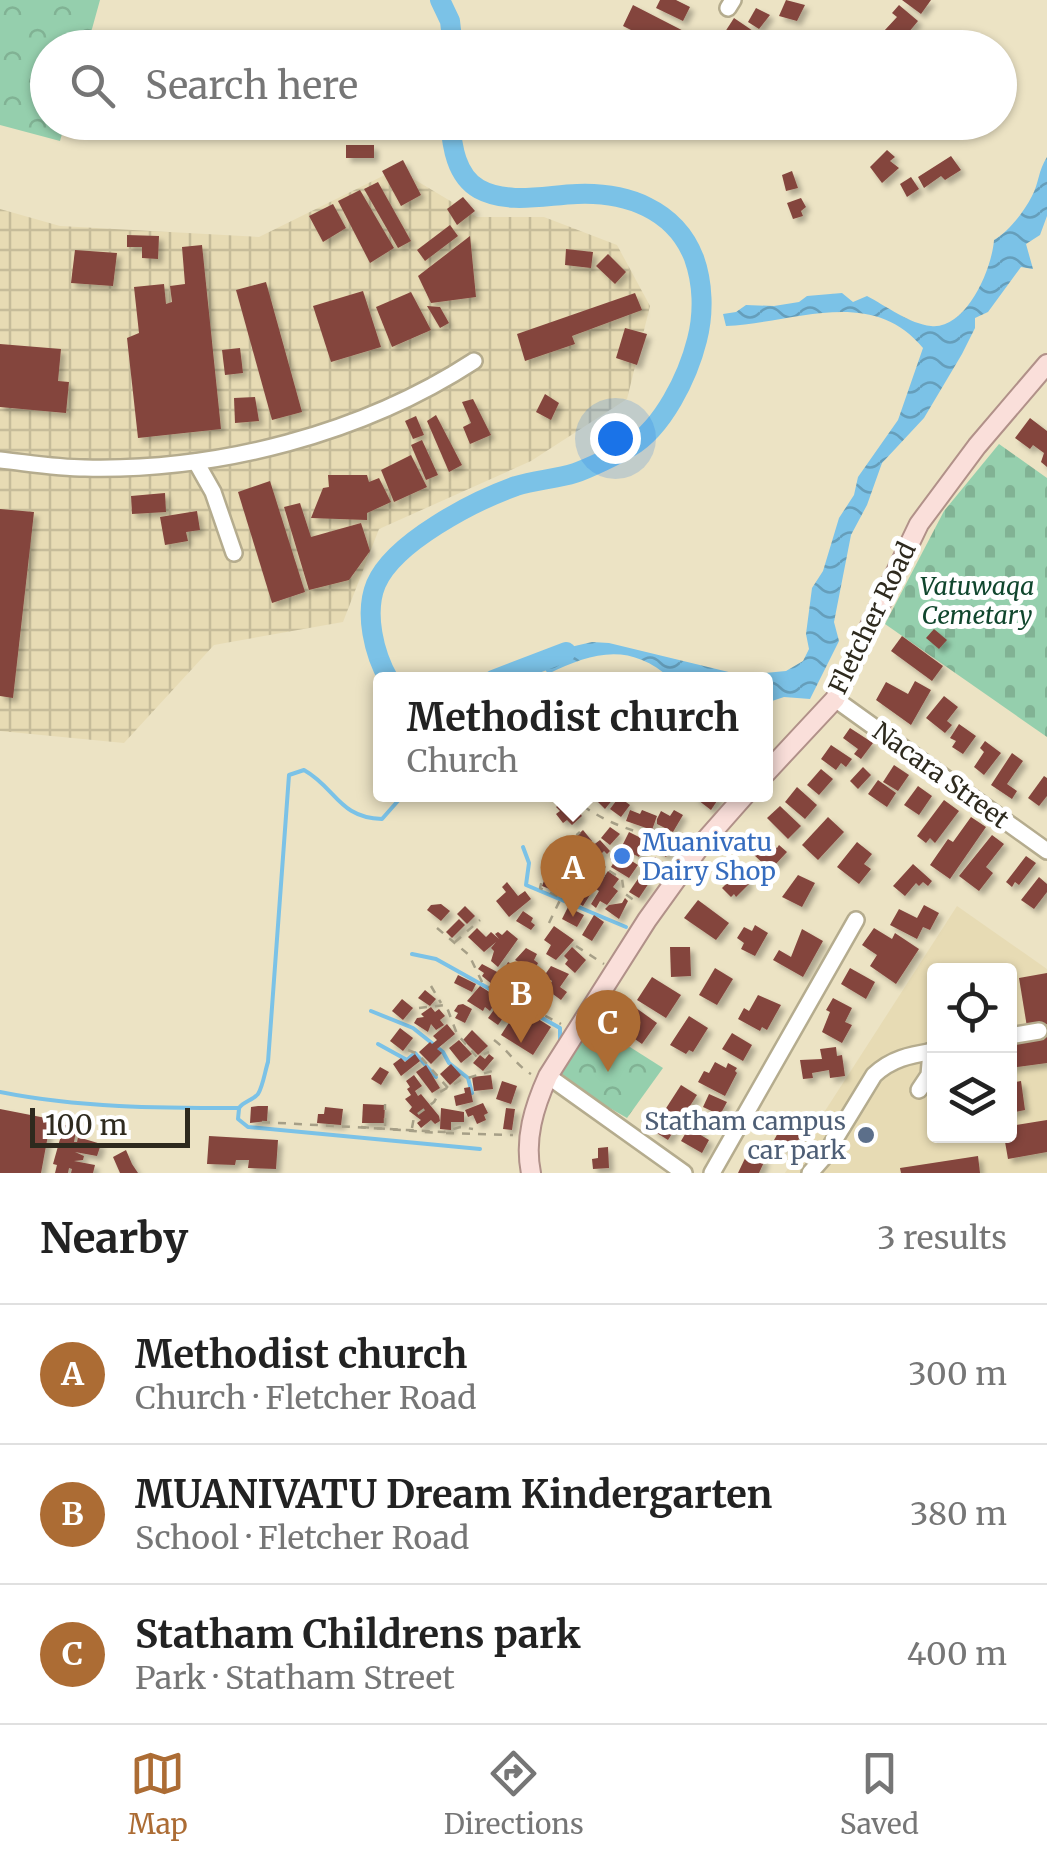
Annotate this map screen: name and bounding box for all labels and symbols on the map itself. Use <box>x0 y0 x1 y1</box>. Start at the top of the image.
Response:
your location <box>590 413 641 464</box>
street label: Fletcher Road <box>821 537 923 699</box>
park label: Vatuwaqa Cemetary <box>920 570 1034 631</box>
street label: Nacara Street <box>867 715 1015 835</box>
place label: Muanivatu Dairy Shop <box>642 826 776 887</box>
pin: A <box>540 834 606 917</box>
marker: Muanivatu Dairy Shop <box>611 845 633 867</box>
pin: B <box>488 960 554 1043</box>
pin: C <box>576 990 640 1072</box>
scale bar <box>30 1103 190 1148</box>
place label: Statham campus car park <box>644 1105 846 1166</box>
marker: Statham campus car park <box>855 1124 877 1146</box>

